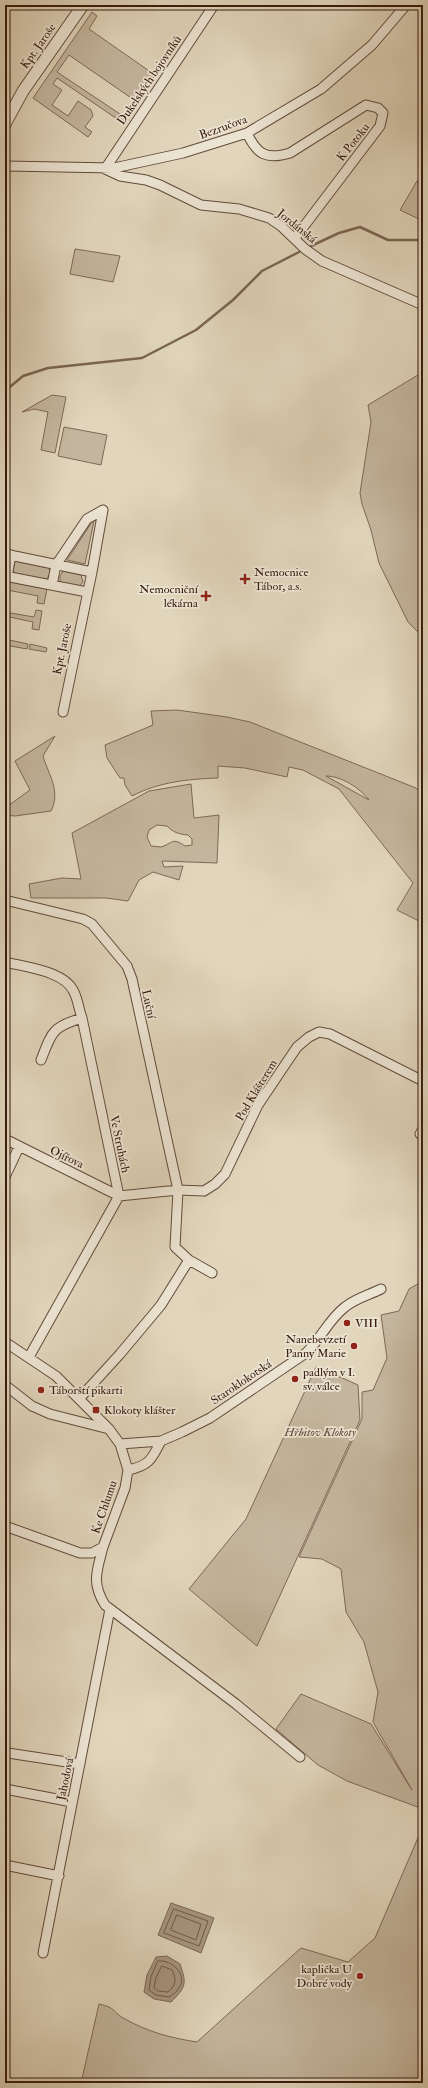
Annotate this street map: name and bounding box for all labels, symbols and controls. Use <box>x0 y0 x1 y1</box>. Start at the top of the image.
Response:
street label: Kpt. Jaroše <box>17 21 59 72</box>
street label: Dukelských bojovníků <box>114 33 185 128</box>
street label: Bezručova <box>197 112 250 143</box>
street label: K Potoku <box>334 120 373 165</box>
street label: Jordánská <box>273 205 320 248</box>
place label: Nemocnice Tábor, a.s. <box>254 565 309 594</box>
marker: Nemocnice Tábor, a.s. <box>239 573 251 585</box>
place label: Nemocniční lékárna <box>139 582 199 611</box>
marker: Nemocniční lékárna <box>201 591 211 601</box>
street label: Kpt. Jaroše <box>50 622 75 676</box>
street label: Luční <box>138 988 159 1021</box>
street label: Pod Klášterem <box>232 1056 281 1124</box>
street label: Ve Struhách <box>106 1114 133 1175</box>
street label: Ojířova <box>47 1143 87 1173</box>
place label: VIII <box>355 1316 378 1331</box>
marker: VIII <box>342 1318 352 1328</box>
place label: Nanebevzetí Panny Marie <box>285 1332 347 1361</box>
marker: Nanebevzetí Panny Marie <box>349 1341 359 1351</box>
street label: Staroklokotská <box>208 1356 275 1408</box>
place label: padlým v I. sv. válce <box>302 1365 355 1394</box>
marker: padlým v I. sv. válce <box>290 1374 300 1384</box>
place label: Táborští pikarti <box>49 1383 123 1398</box>
marker: Táborští pikarti <box>36 1385 46 1395</box>
place label: Klokoty klášter <box>104 1403 176 1418</box>
marker: Klokoty klášter <box>91 1405 101 1415</box>
park label: Hřbitov Klokoty <box>283 1425 357 1440</box>
street label: Ke Chlumu <box>88 1478 121 1536</box>
street label: Jahodová <box>53 1755 78 1803</box>
place label: kaplička U Dobré vody <box>297 1962 353 1991</box>
marker: kaplička U Dobré vody <box>355 1971 365 1981</box>

